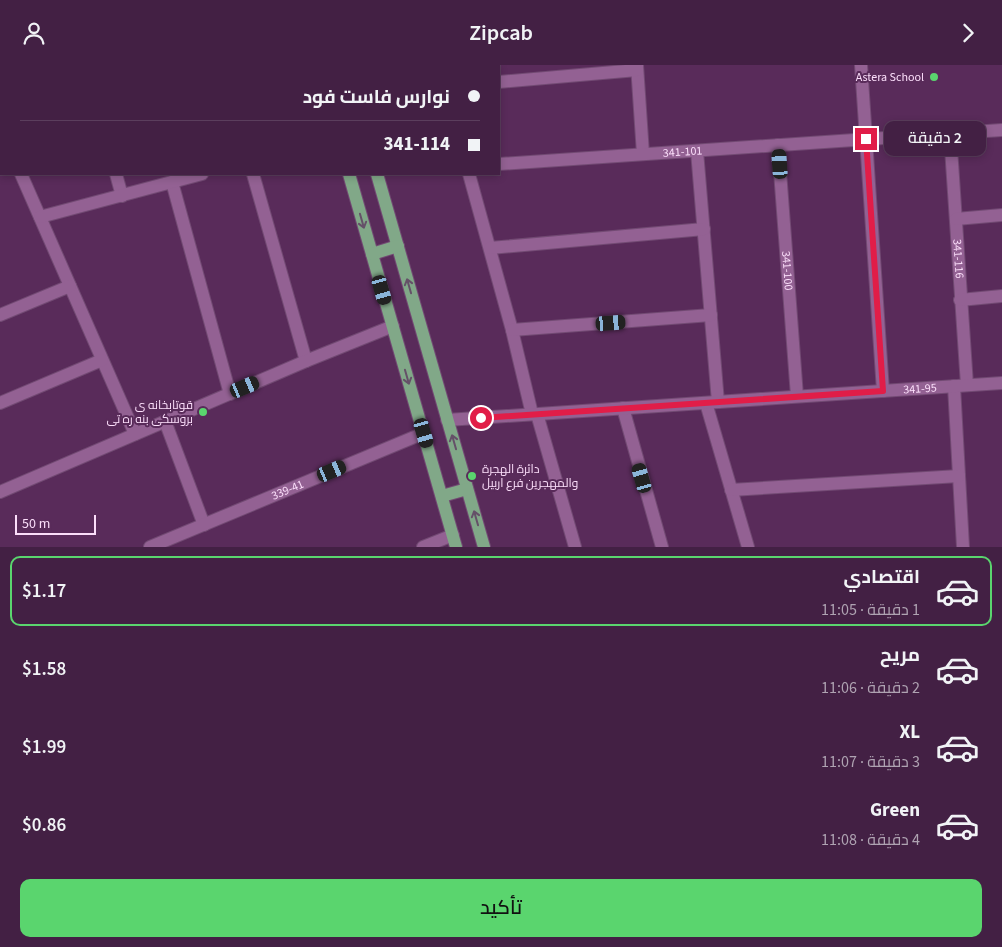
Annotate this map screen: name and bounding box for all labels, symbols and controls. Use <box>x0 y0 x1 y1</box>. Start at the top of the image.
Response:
text: Zipcab <box>469 17 533 49</box>
icon: person <box>20 19 48 47</box>
icon: forward <box>954 19 982 47</box>
place label: Astera School <box>856 69 924 86</box>
marker: Astera School <box>928 71 940 83</box>
text: نوارس فاست فود <box>303 84 450 111</box>
callout: 2 دقيقة <box>884 121 986 157</box>
text: 2 دقيقة <box>908 127 962 149</box>
route end <box>855 128 877 150</box>
text: 341-114 <box>383 131 450 158</box>
street label: 341-101 <box>662 142 703 162</box>
car <box>771 149 788 179</box>
one-way arrow <box>358 212 368 228</box>
street label: 341-116 <box>948 238 968 279</box>
street label: 341-100 <box>777 250 797 291</box>
car <box>370 274 393 306</box>
one-way arrow <box>404 279 414 295</box>
car <box>595 314 626 332</box>
one-way arrow <box>403 368 413 384</box>
car <box>228 374 261 400</box>
street label: 341-95 <box>903 379 937 399</box>
place label: قوتابخانه ى بروسكى بنه ره تى <box>106 397 193 428</box>
marker: قوتابخانه ى بروسكى بنه ره تى <box>197 406 209 418</box>
route start <box>470 407 492 429</box>
car <box>412 417 435 449</box>
one-way arrow <box>448 435 458 451</box>
car <box>315 458 348 484</box>
place label: دائرة الهجرة والمهجرين فرع اربيل <box>482 461 578 492</box>
car <box>630 462 653 494</box>
marker: دائرة الهجرة والمهجرين فرع اربيل <box>466 470 478 482</box>
street label: 339-41 <box>269 476 307 505</box>
one-way arrow <box>470 511 480 527</box>
scale bar <box>15 512 96 535</box>
text: 50 m <box>22 514 50 534</box>
text: اقتصادي <box>844 564 920 591</box>
icon: car <box>935 569 980 614</box>
text: $1.17 <box>22 578 66 605</box>
text: 1 دقيقة · 11:05 <box>821 599 920 621</box>
text: مريح <box>880 642 920 669</box>
icon: car <box>935 647 980 692</box>
text: $1.58 <box>22 656 66 683</box>
text: 2 دقيقة · 11:06 <box>821 677 920 699</box>
text: XL <box>899 719 920 746</box>
icon: car <box>935 725 980 770</box>
text: $1.99 <box>22 734 66 761</box>
text: 3 دقيقة · 11:07 <box>821 751 920 773</box>
text: Green <box>870 797 920 824</box>
icon: car <box>935 803 980 848</box>
text: $0.86 <box>22 812 66 839</box>
text: 4 دقيقة · 11:08 <box>821 829 920 851</box>
button: تأكيد <box>20 879 982 937</box>

